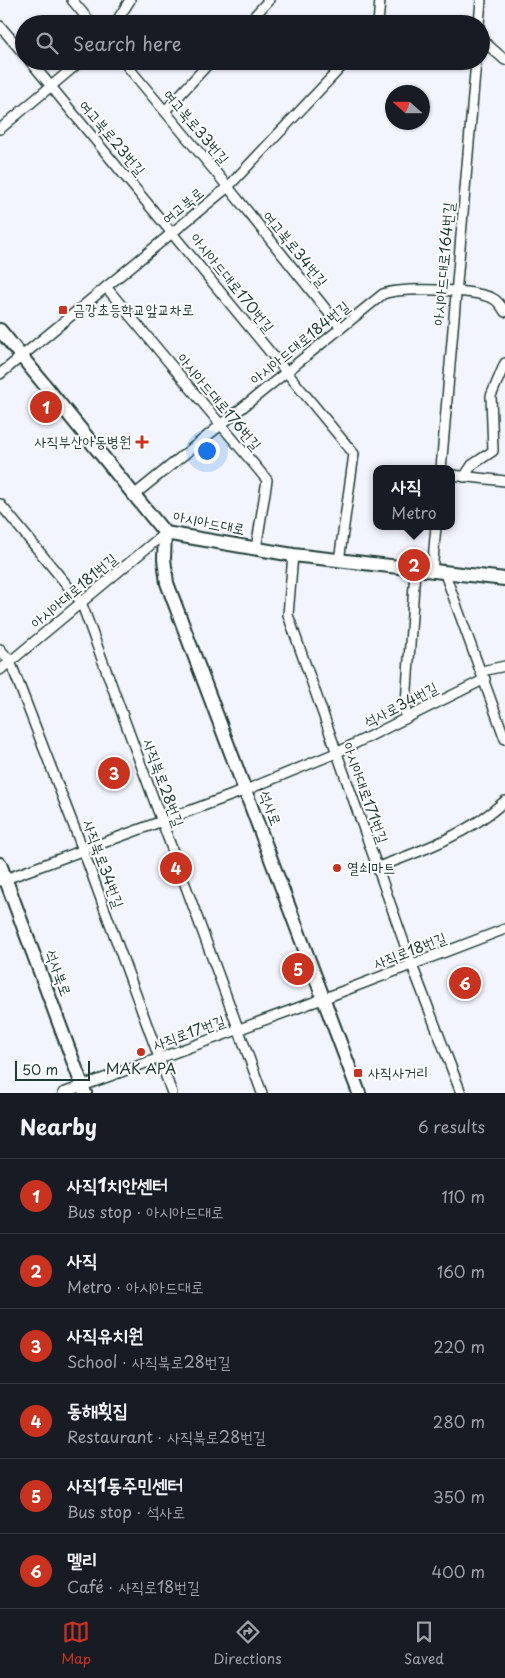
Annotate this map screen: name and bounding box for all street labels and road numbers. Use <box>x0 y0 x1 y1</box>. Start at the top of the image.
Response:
street label: 여고북로33번길 <box>159 83 236 169</box>
street label: 여고북로23번길 <box>75 94 152 180</box>
street label: 여고북로 <box>156 181 208 229</box>
street label: 아시아드대로164번길 <box>426 201 459 327</box>
street label: 여고북로34번길 <box>258 205 334 291</box>
street label: 아시아드대로170번길 <box>186 227 281 337</box>
street label: 아시아드대로184번길 <box>244 294 354 389</box>
street label: 아시아드대로176번길 <box>172 347 268 455</box>
street label: 아시아드대로 <box>172 503 247 540</box>
street label: 아시아대로181번길 <box>25 547 121 633</box>
street label: 석사로34번길 <box>359 675 441 732</box>
street label: 사직북로28번길 <box>138 735 191 830</box>
street label: 아시아대로171번길 <box>337 739 395 846</box>
street label: 석사로 <box>254 786 289 828</box>
street label: 사직북로34번길 <box>78 816 131 911</box>
street label: 사직로18번길 <box>370 925 449 974</box>
street label: 석사북로 <box>40 946 78 999</box>
street label: 사직로17번길 <box>149 1008 228 1055</box>

